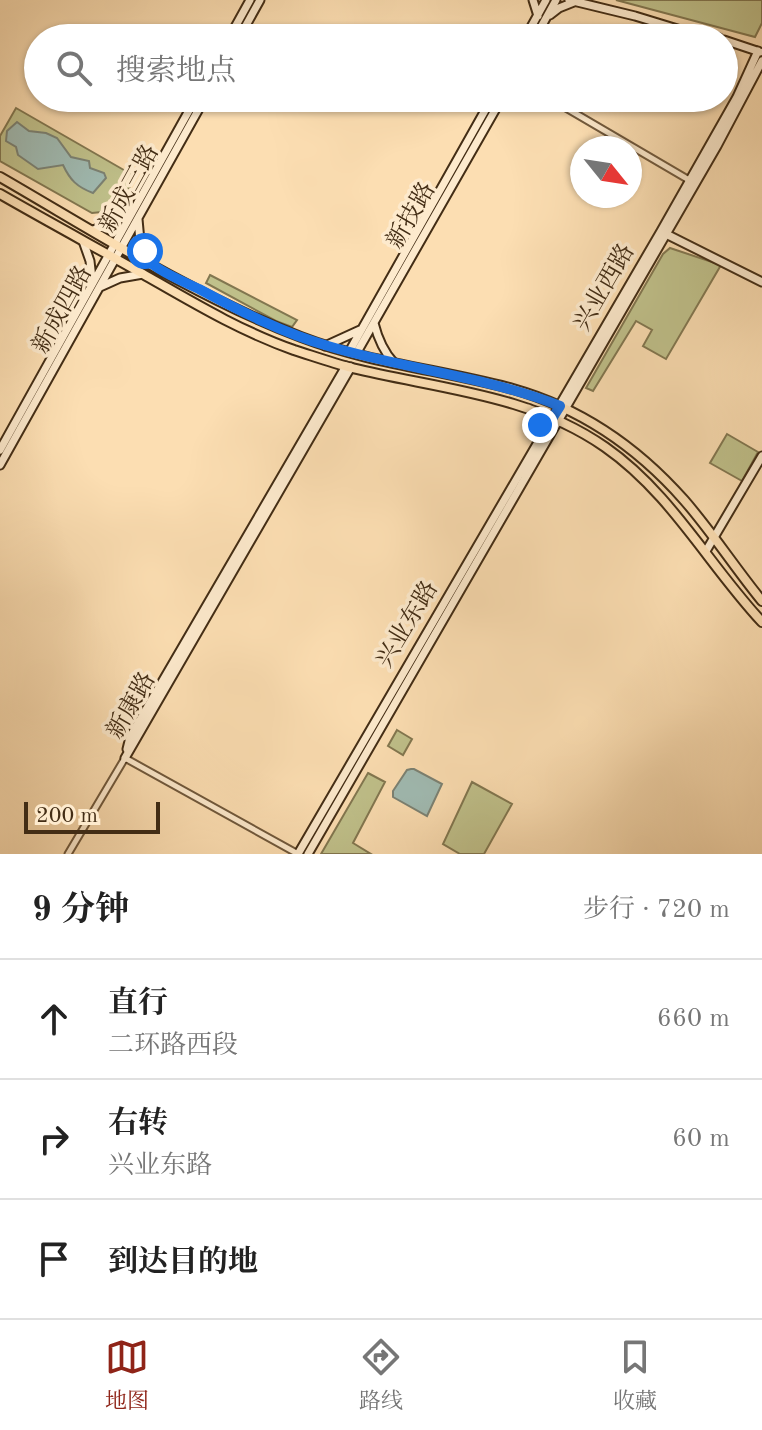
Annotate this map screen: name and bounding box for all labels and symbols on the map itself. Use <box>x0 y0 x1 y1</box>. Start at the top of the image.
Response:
north arrow <box>570 136 642 208</box>
street label: 新成三路 <box>94 140 164 237</box>
street label: 新技路 <box>381 177 440 253</box>
route start <box>127 233 163 269</box>
street label: 兴业西路 <box>568 239 639 336</box>
street label: 新成四路 <box>27 261 97 358</box>
route end <box>522 407 558 443</box>
street label: 兴业东路 <box>370 576 443 672</box>
street label: 新康路 <box>101 667 160 743</box>
scale bar <box>24 798 160 834</box>

